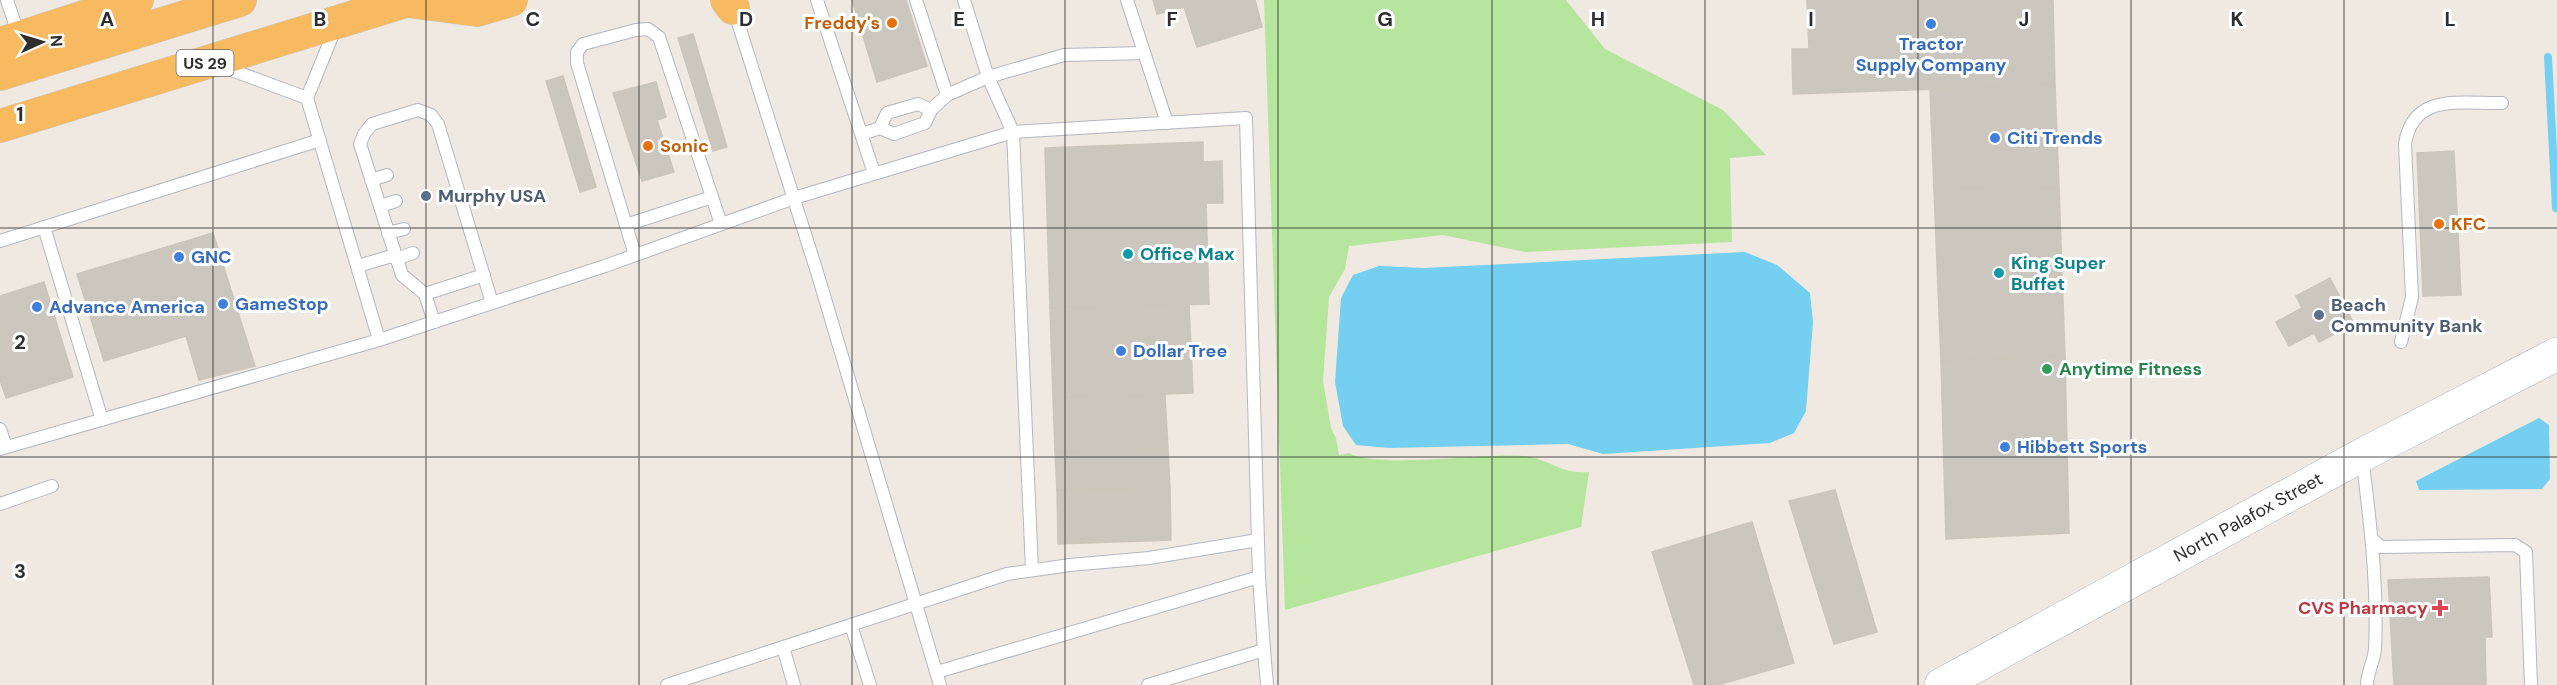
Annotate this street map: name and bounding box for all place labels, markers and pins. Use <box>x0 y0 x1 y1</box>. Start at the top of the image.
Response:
place label: Freddy's <box>804 11 880 35</box>
marker: Freddy's <box>885 16 899 30</box>
marker: Tractor Supply Company <box>1924 17 1938 31</box>
place label: Tractor Supply Company <box>1856 32 2006 77</box>
place label: Citi Trends <box>2007 126 2103 150</box>
marker: Citi Trends <box>1988 131 2002 145</box>
place label: Sonic <box>660 134 709 158</box>
marker: Sonic <box>641 139 655 153</box>
place label: Murphy USA <box>438 184 546 208</box>
marker: Murphy USA <box>419 189 433 203</box>
place label: KFC <box>2451 212 2486 236</box>
marker: KFC <box>2432 217 2446 231</box>
place label: Office Max <box>1140 242 1235 266</box>
place label: GNC <box>191 245 231 269</box>
marker: Office Max <box>1121 247 1135 261</box>
marker: GNC <box>172 250 186 264</box>
place label: King Super Buffet <box>2011 251 2106 296</box>
marker: King Super Buffet <box>1992 266 2006 280</box>
place label: GameStop <box>235 292 329 316</box>
place label: Beach Community Bank <box>2331 293 2483 338</box>
place label: Advance America <box>49 295 205 319</box>
marker: GameStop <box>216 297 230 311</box>
marker: Advance America <box>30 300 44 314</box>
marker: Beach Community Bank <box>2312 308 2326 322</box>
place label: Dollar Tree <box>1133 339 1227 363</box>
marker: Dollar Tree <box>1114 344 1128 358</box>
place label: Anytime Fitness <box>2059 357 2202 381</box>
marker: Anytime Fitness <box>2040 362 2054 376</box>
place label: Hibbett Sports <box>2017 435 2147 459</box>
marker: Hibbett Sports <box>1998 440 2012 454</box>
place label: CVS Pharmacy <box>2298 596 2428 620</box>
marker: CVS Pharmacy <box>2433 601 2447 615</box>

